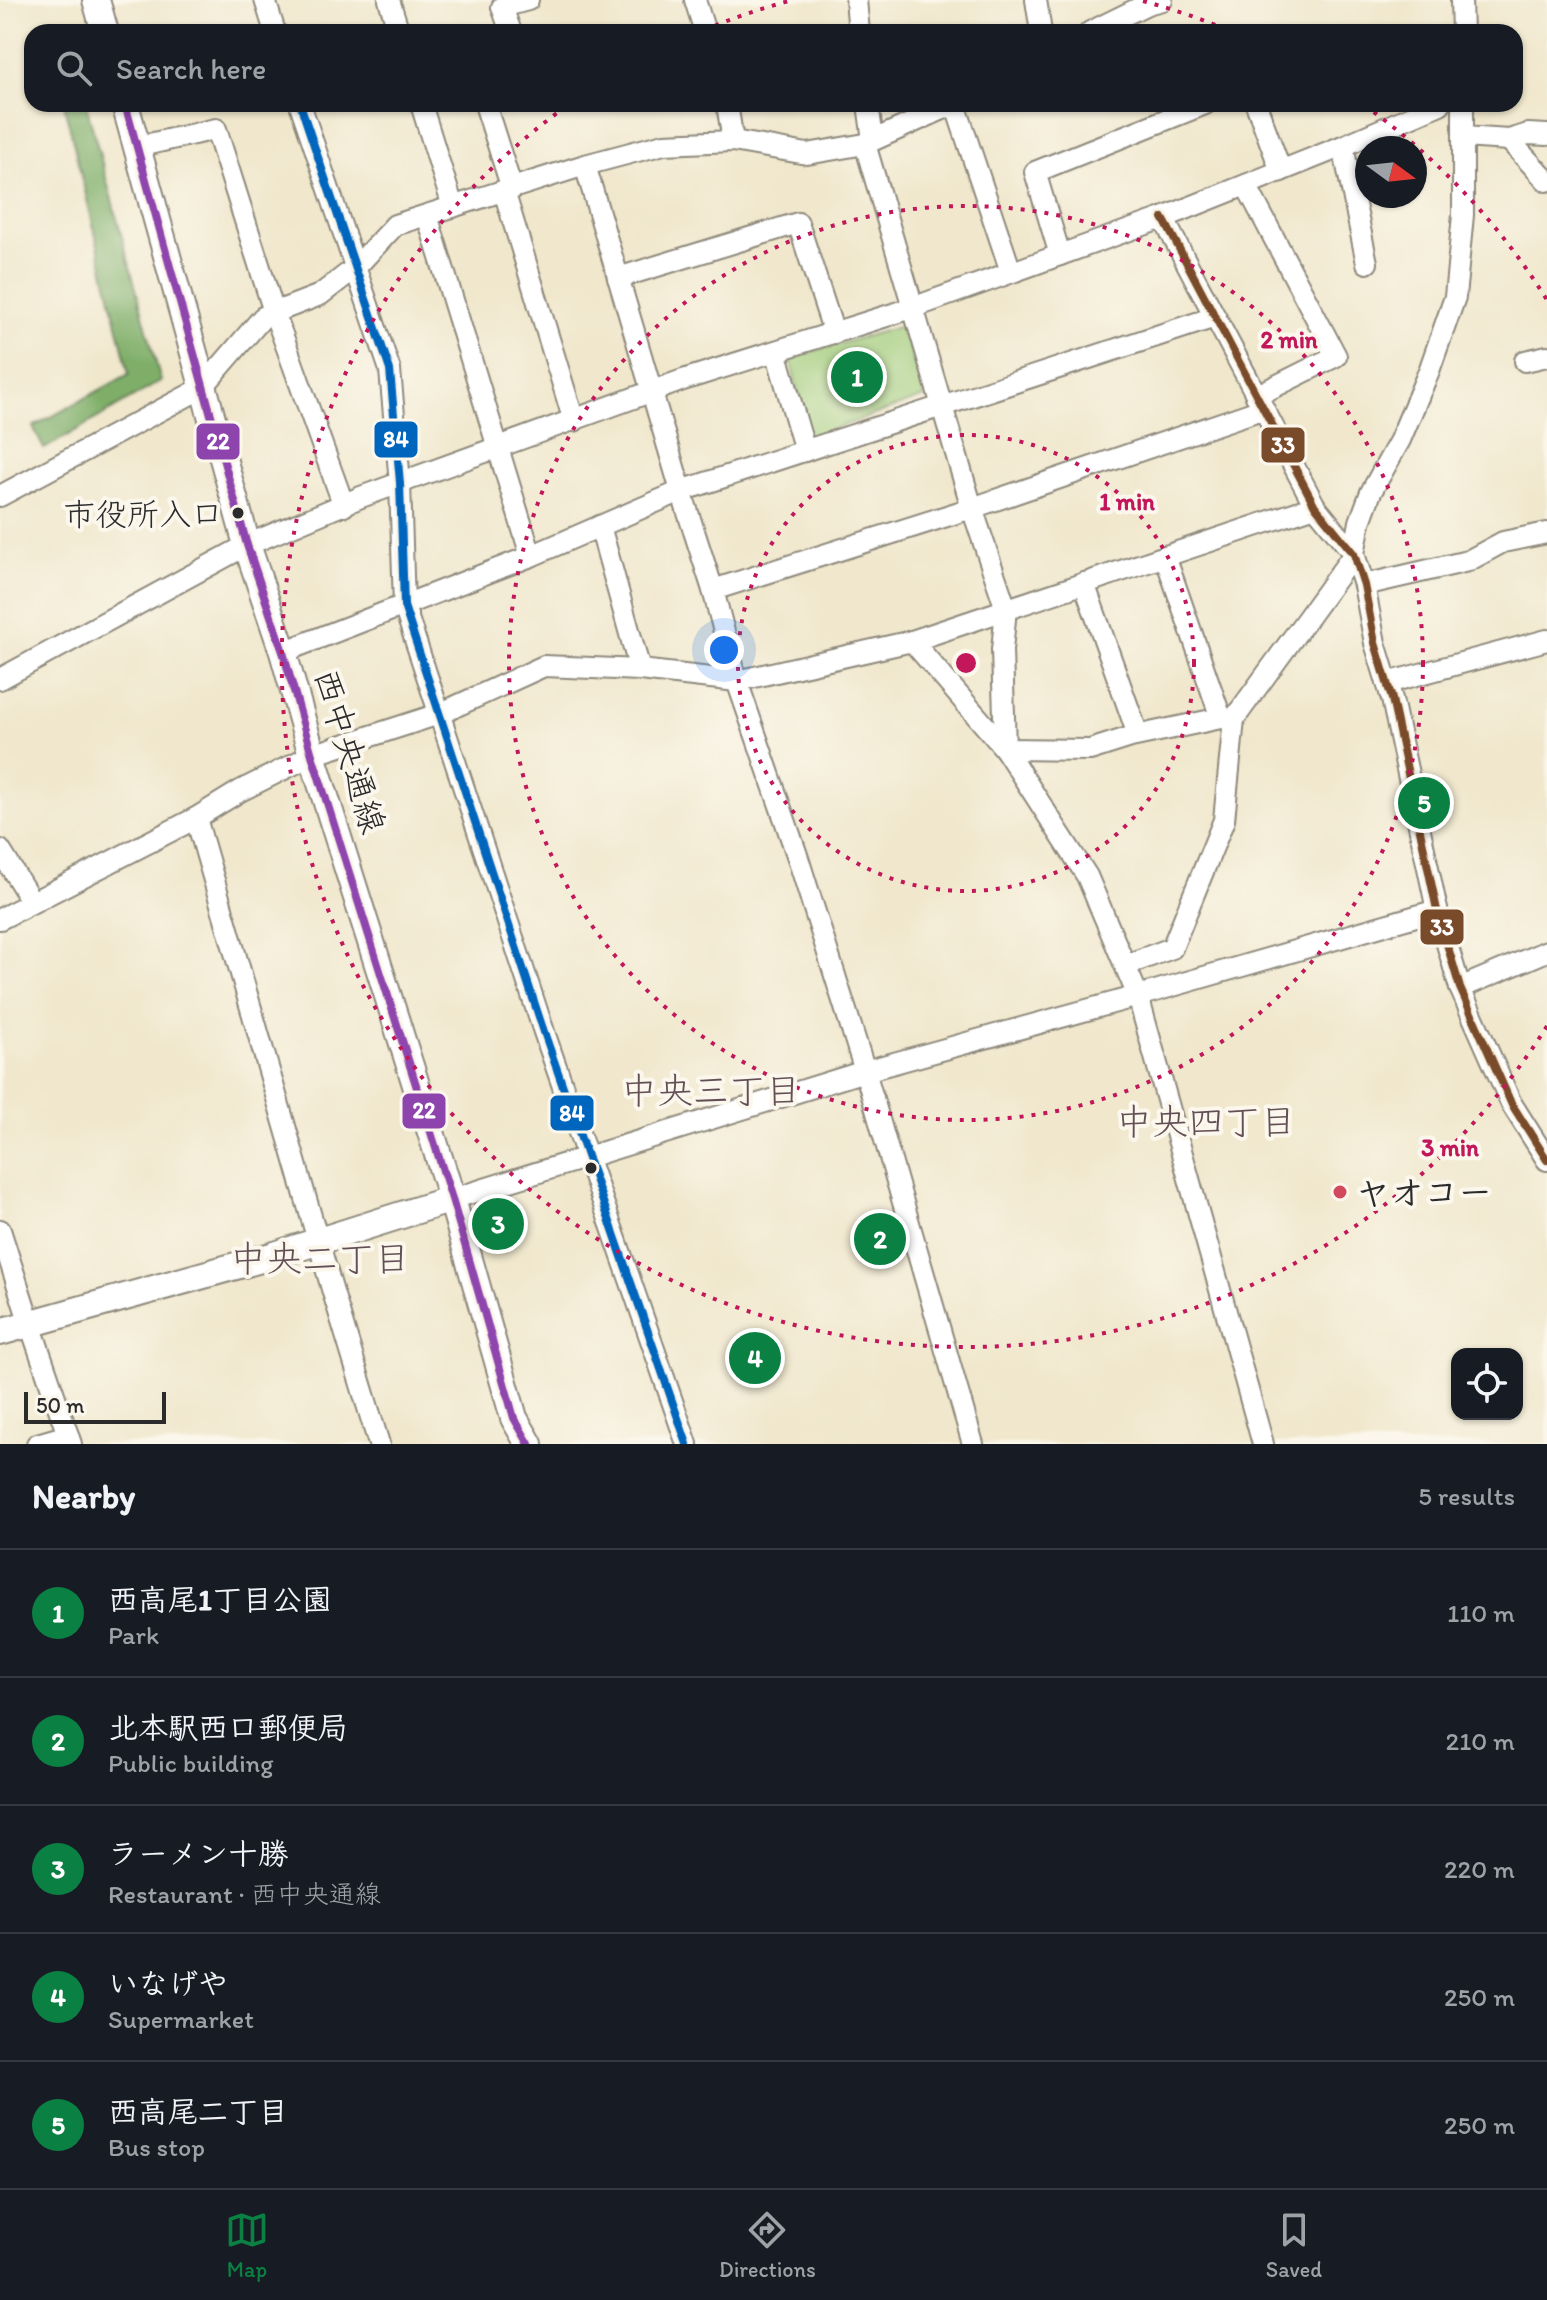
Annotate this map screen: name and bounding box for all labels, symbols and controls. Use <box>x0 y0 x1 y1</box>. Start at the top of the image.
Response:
search box <box>24 24 1523 112</box>
icon: search <box>52 46 96 90</box>
text: Search here <box>116 50 266 87</box>
north arrow <box>1355 136 1427 208</box>
text: 2 min <box>1260 325 1318 354</box>
pin: 1 <box>831 347 883 407</box>
line badge: 84 <box>373 420 419 459</box>
line badge: 22 <box>195 422 241 461</box>
text: 84 <box>383 426 409 453</box>
line badge: 33 <box>1260 426 1306 464</box>
text: 22 <box>206 428 230 455</box>
text: 33 <box>1271 432 1295 459</box>
text: 1 min <box>1099 487 1155 516</box>
place label: 市役所入口 <box>63 495 223 533</box>
marker: 市役所入口 <box>230 505 246 521</box>
your location <box>704 630 744 670</box>
centre of rings <box>952 649 980 677</box>
street label: 西中央通線 <box>305 664 394 838</box>
pin: 5 <box>1398 773 1450 833</box>
line badge: 33 <box>1419 908 1465 946</box>
text: 33 <box>1430 914 1454 941</box>
district label: 中央三丁目 <box>621 1069 801 1112</box>
line badge: 22 <box>401 1092 447 1130</box>
line badge: 84 <box>549 1094 595 1132</box>
text: 22 <box>412 1097 436 1124</box>
text: 84 <box>559 1100 585 1127</box>
district label: 中央四丁目 <box>1116 1100 1296 1143</box>
text: 3 min <box>1421 1133 1479 1162</box>
unlabelled marker <box>583 1160 599 1176</box>
place label: ヤオコー <box>1356 1172 1492 1213</box>
marker: ヤオコー <box>1331 1183 1349 1201</box>
pin: 3 <box>472 1194 524 1254</box>
pin: 2 <box>854 1209 906 1269</box>
district label: 中央二丁目 <box>230 1237 410 1280</box>
pin: 4 <box>729 1328 781 1388</box>
map controls <box>1451 1348 1523 1420</box>
button: locate <box>1451 1348 1523 1420</box>
scale bar <box>24 1388 166 1424</box>
text: 50 m <box>36 1392 85 1419</box>
text: Nearby <box>32 1476 135 1517</box>
text: 5 results <box>1418 1480 1515 1512</box>
text: 西高尾1丁目公園 <box>108 1581 332 1618</box>
text: 1 <box>52 1597 64 1629</box>
text: 110 m <box>1447 1597 1515 1629</box>
text: Park <box>108 1619 159 1651</box>
text: 北本駅西口郵便局 <box>108 1709 348 1746</box>
text: 2 <box>51 1725 65 1757</box>
text: 210 m <box>1446 1725 1515 1757</box>
text: Public building <box>108 1747 274 1779</box>
text: ラーメン十勝 <box>108 1835 288 1872</box>
text: 3 <box>51 1853 65 1885</box>
text: 220 m <box>1444 1853 1515 1885</box>
text: Restaurant · 西中央通線 <box>108 1878 381 1910</box>
text: いなげや <box>108 1965 228 2002</box>
text: 4 <box>50 1981 66 2013</box>
text: 250 m <box>1444 1981 1515 2013</box>
text: Supermarket <box>108 2003 254 2035</box>
text: 西高尾二丁目 <box>108 2093 288 2130</box>
text: 5 <box>51 2109 65 2141</box>
text: 250 m <box>1444 2109 1515 2141</box>
text: Bus stop <box>108 2131 205 2163</box>
tab: Map <box>225 2208 269 2283</box>
tab: Directions <box>719 2208 816 2283</box>
tab: Saved <box>1266 2208 1322 2283</box>

